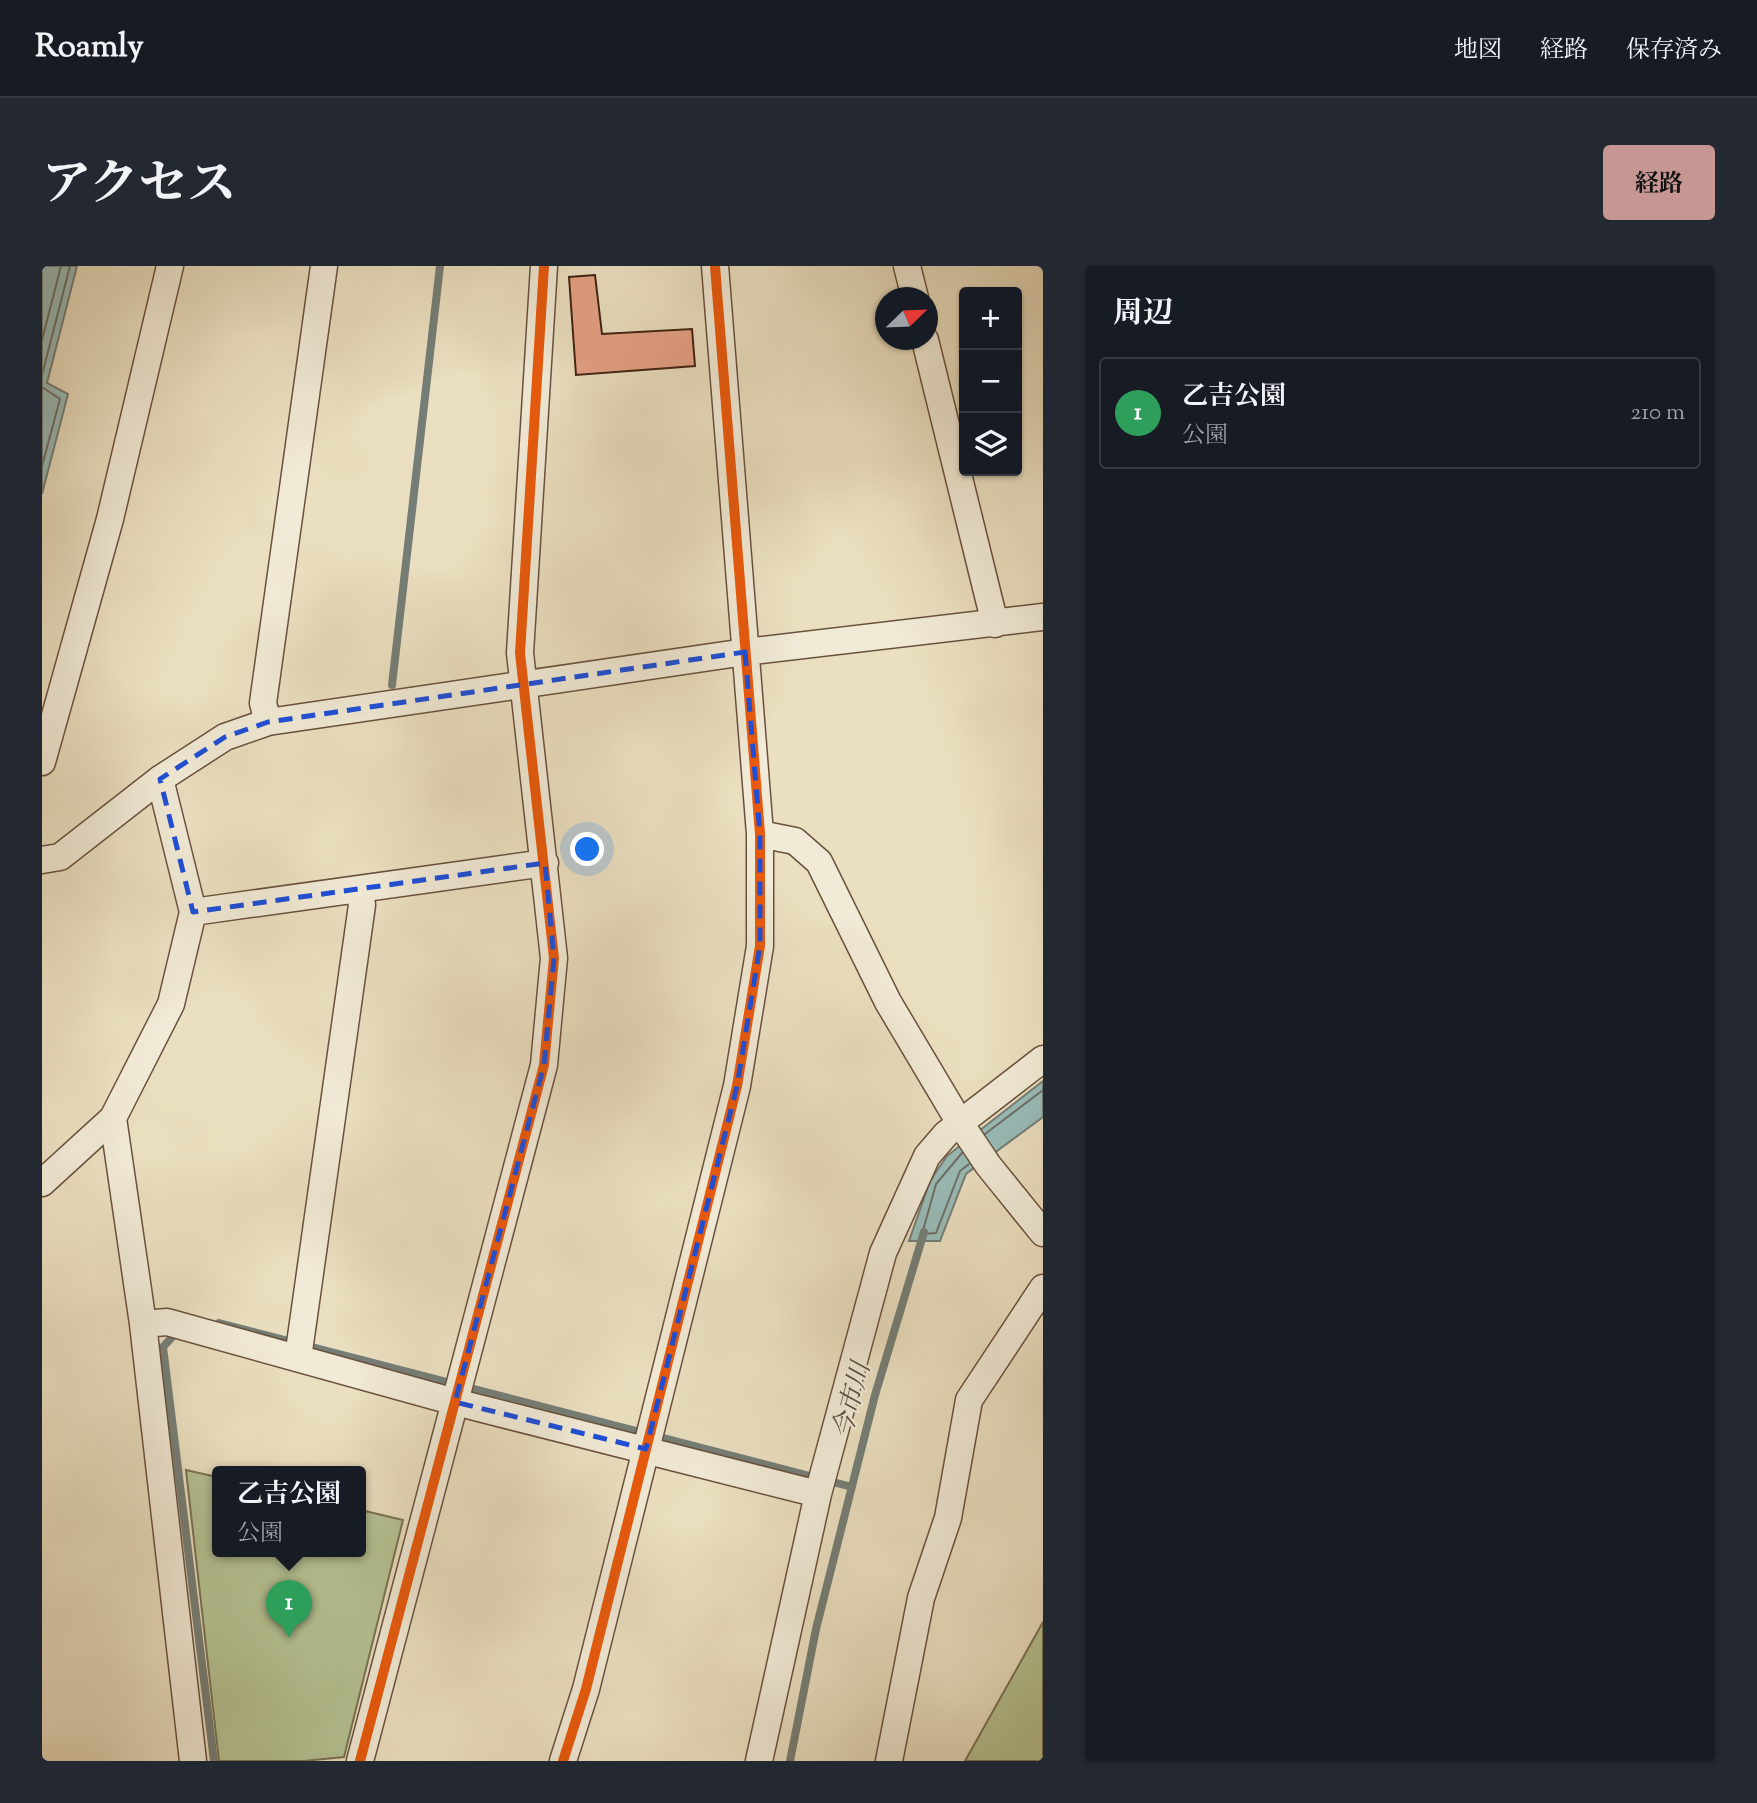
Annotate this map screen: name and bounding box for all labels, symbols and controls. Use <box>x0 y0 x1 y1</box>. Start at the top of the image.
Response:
text: Roamly <box>35 24 144 72</box>
text: 地図 <box>1454 34 1502 68</box>
text: 経路 <box>1540 34 1588 68</box>
text: 保存済み <box>1626 34 1722 68</box>
button: 経路 <box>1603 145 1715 220</box>
text: アクセス <box>42 152 237 222</box>
north arrow <box>875 287 938 350</box>
map controls <box>959 287 1022 476</box>
button: + <box>959 287 1022 350</box>
text: 周辺 <box>1113 293 1173 336</box>
button: − <box>959 350 1022 413</box>
text: 乙吉公園 <box>1182 379 1286 416</box>
text: 1 <box>1134 397 1142 430</box>
text: 210 m <box>1631 397 1685 430</box>
button: layers <box>959 413 1022 476</box>
text: 公園 <box>1182 420 1228 453</box>
your location <box>570 832 604 866</box>
water label: 今市川 <box>825 1356 882 1443</box>
popup <box>212 1466 366 1557</box>
text: 乙吉公園 <box>237 1477 341 1514</box>
text: 公園 <box>237 1518 283 1551</box>
pin: 1 <box>266 1580 312 1638</box>

